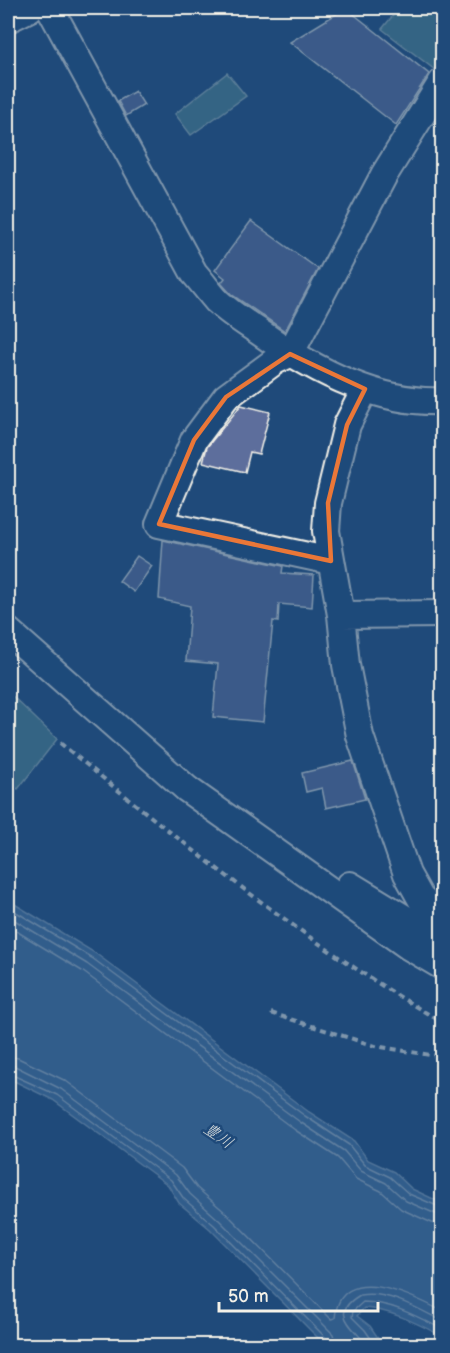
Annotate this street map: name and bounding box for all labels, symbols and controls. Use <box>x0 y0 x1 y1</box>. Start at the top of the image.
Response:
water label: 豊川 <box>200 1119 237 1153</box>
scale bar <box>219 1275 378 1313</box>
text: 50 m <box>228 1286 269 1307</box>

